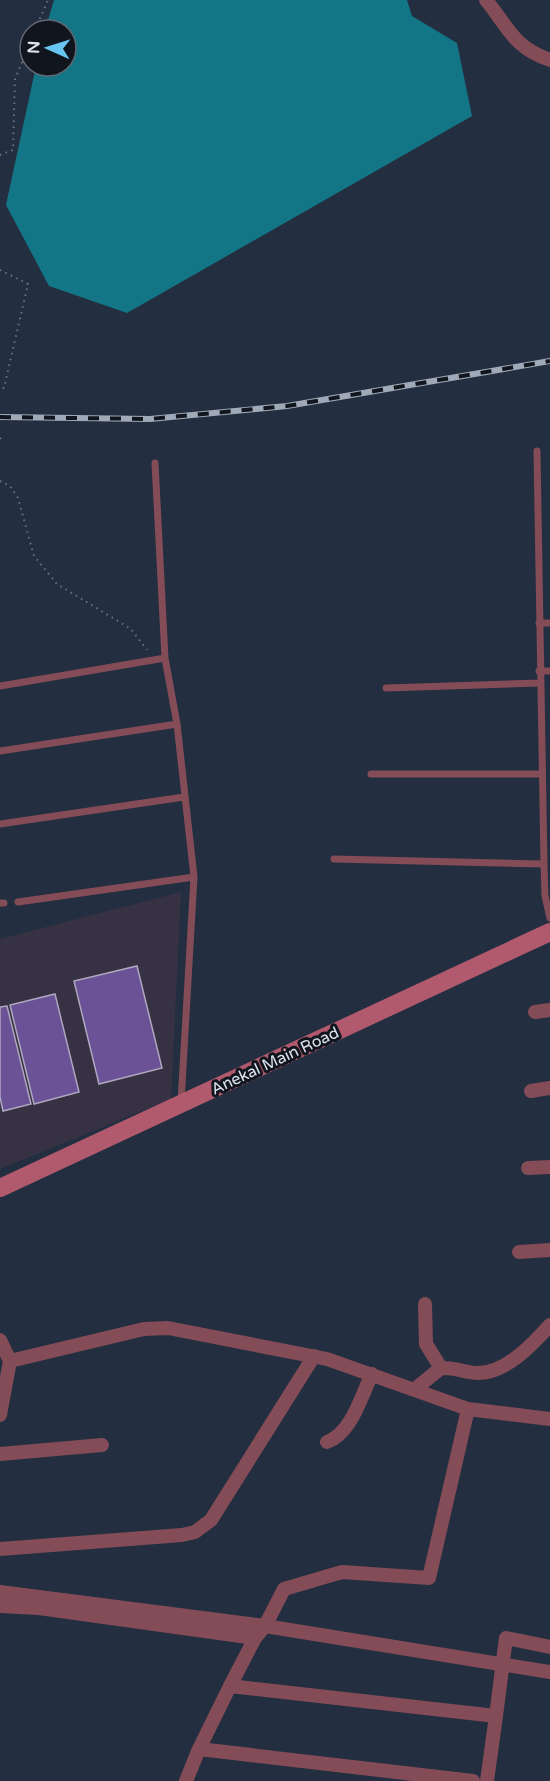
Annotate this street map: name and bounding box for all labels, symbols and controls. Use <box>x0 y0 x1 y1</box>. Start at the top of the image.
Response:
north arrow <box>18 18 78 78</box>
text: N <box>24 40 44 54</box>
street label: Anekal Main Road <box>208 1023 342 1099</box>

